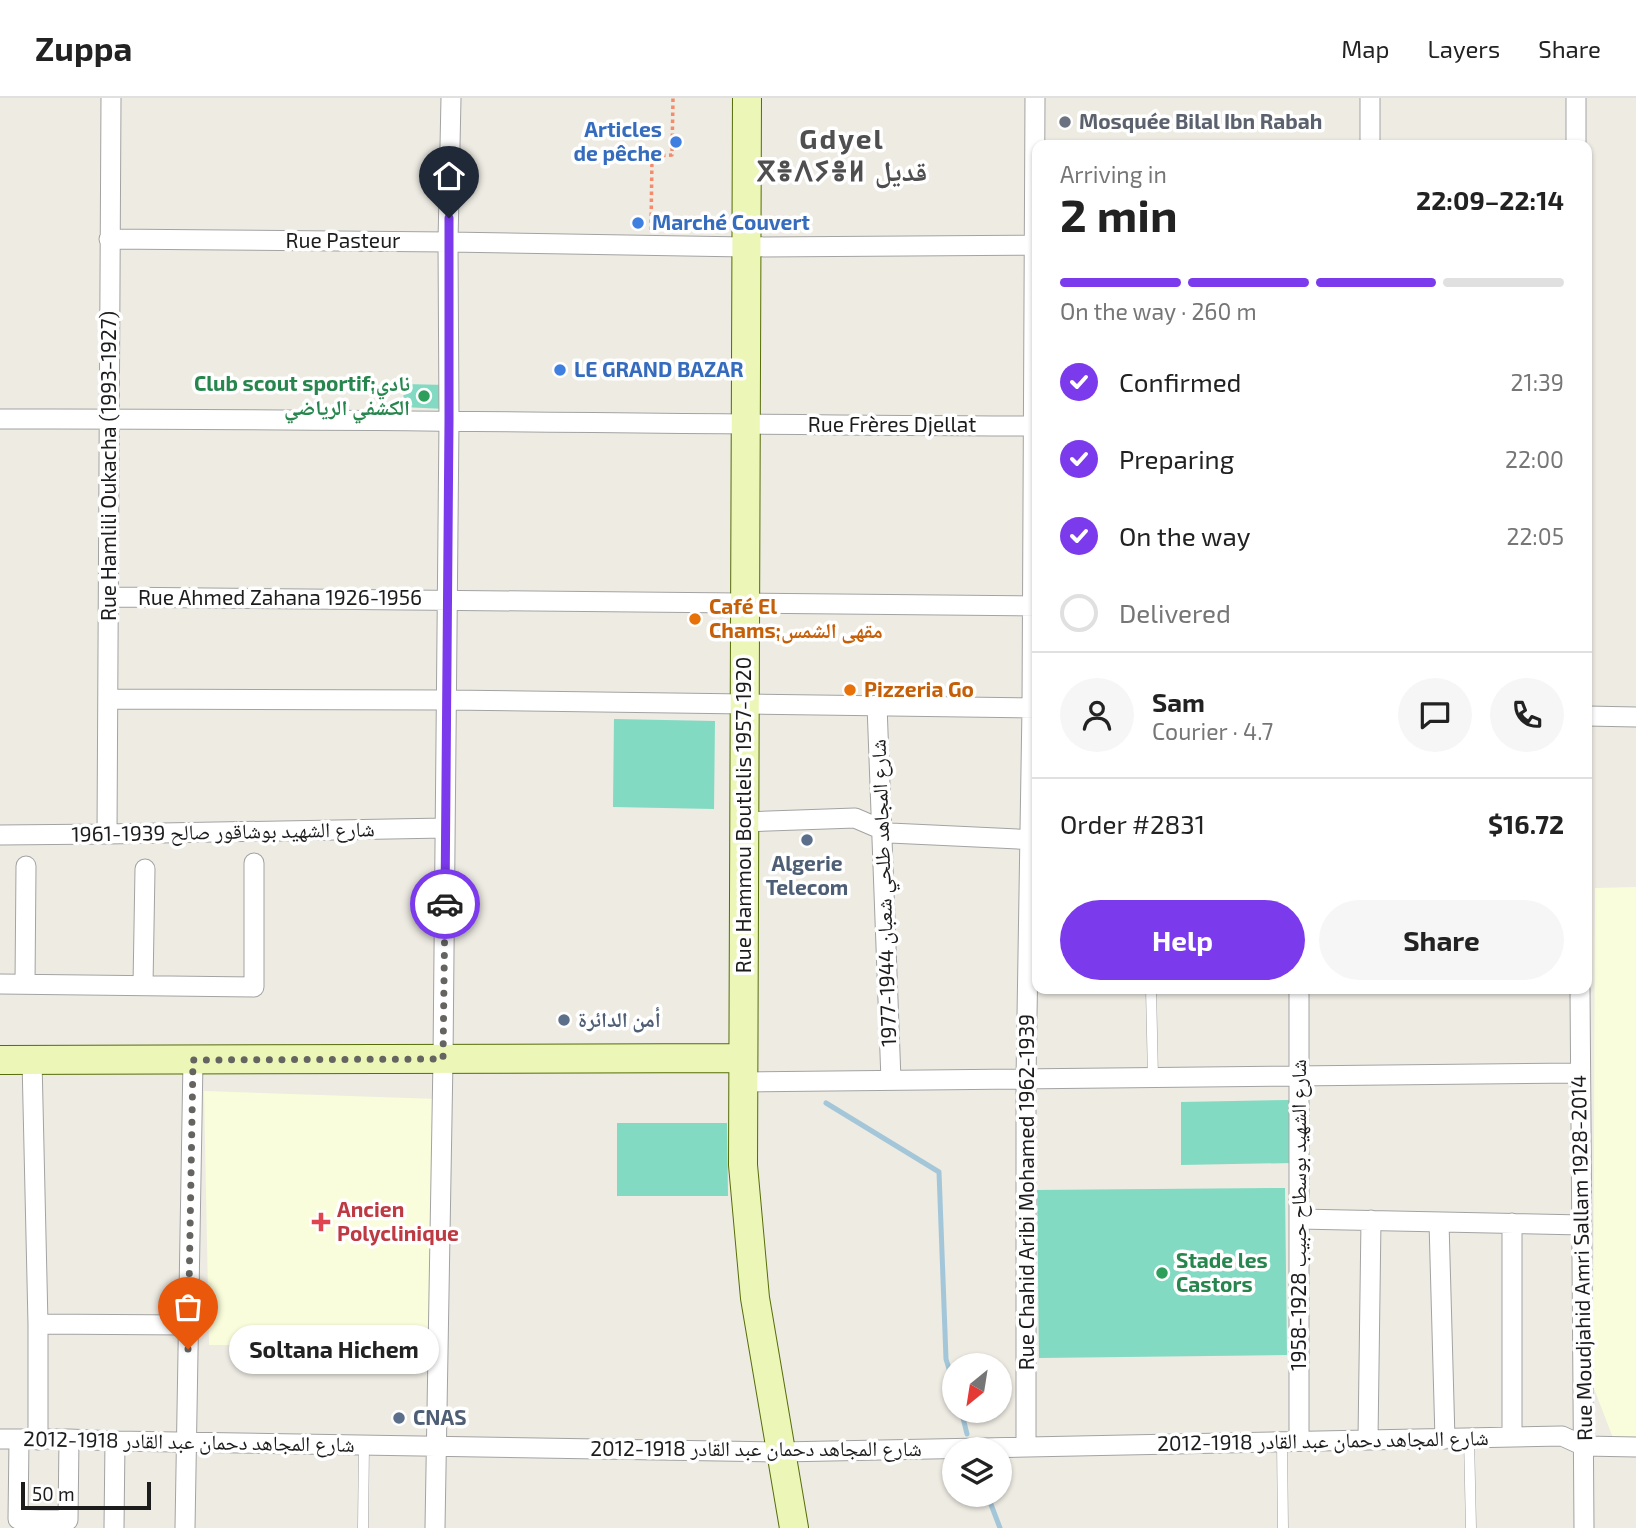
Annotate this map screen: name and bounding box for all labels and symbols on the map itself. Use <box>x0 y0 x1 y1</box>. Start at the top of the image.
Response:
place label: Mosquée Bilal Ibn Rabah <box>1079 108 1322 133</box>
marker: Mosquée Bilal Ibn Rabah <box>1057 114 1073 130</box>
place label: Articles de pêche <box>573 116 662 165</box>
district label: Gdyel ⴳⴻⴷⵢⴻⵍ قديل <box>757 121 927 189</box>
marker: Articles de pêche <box>668 134 684 150</box>
pin <box>419 146 479 218</box>
place label: Marché Couvert <box>652 209 810 234</box>
marker: Marché Couvert <box>630 215 646 231</box>
street label: Rue Pasteur <box>285 227 401 252</box>
street label: Rue Hamlili Oukacha (1993-1927) <box>95 311 120 621</box>
place label: LE GRAND BAZAR <box>574 356 744 381</box>
marker: LE GRAND BAZAR <box>552 362 568 378</box>
place label: Club scout sportif;نادي الكشفي الرياضي <box>194 370 410 424</box>
marker: Club scout sportif;نادي الكشفي الرياضي <box>416 388 432 404</box>
street label: Rue Frères Djellat <box>808 411 976 437</box>
street label: Rue Ahmed Zahana 1926-1956 <box>138 584 422 609</box>
place label: Café El Chams;مقهى الشمس <box>709 593 883 644</box>
marker: Café El Chams;مقهى الشمس <box>687 611 703 627</box>
street label: Rue Hammou Boutlelis 1957-1920 <box>730 657 755 973</box>
place label: Pizzeria Go <box>864 676 974 701</box>
marker: Pizzeria Go <box>842 682 858 698</box>
street label: شارع المجاهد طلحي شعبان 1944-1977 <box>865 739 906 1047</box>
street label: شارع الشهيد بوشاقور صالح 1939-1961 <box>71 815 375 848</box>
marker: Algerie Telecom <box>799 832 815 848</box>
place label: Algerie Telecom <box>766 850 848 899</box>
courier <box>410 869 480 939</box>
place label: أمن الدائرة <box>578 1006 661 1033</box>
marker: أمن الدائرة <box>556 1012 572 1028</box>
street label: Rue Chahid Aribi Mohamed 1962-1939 <box>1013 1014 1038 1370</box>
street label: شارع الشهيد بوسطاح حبيب 1928-1958 <box>1285 1059 1312 1371</box>
street label: Rue Moudjahid Amri Sallam 1928-2014 <box>1565 1075 1597 1441</box>
place label: Ancien Polyclinique <box>337 1196 459 1246</box>
marker: Ancien Polyclinique <box>311 1212 331 1232</box>
place label: Stade les Castors <box>1176 1247 1268 1296</box>
marker: Stade les Castors <box>1154 1265 1170 1281</box>
pin <box>158 1277 218 1349</box>
callout: Soltana Hichem <box>230 1324 440 1374</box>
north arrow <box>942 1353 1012 1423</box>
place label: CNAS <box>413 1404 467 1429</box>
marker: CNAS <box>391 1410 407 1426</box>
street label: شارع المجاهد دحمان عبد القادر 1918-2012 <box>1157 1424 1489 1457</box>
street label: شارع المجاهد دحمان عبد القادر 1918-2012 <box>23 1425 355 1458</box>
street label: شارع المجاهد دحمان عبد القادر 1918-2012 <box>590 1435 922 1462</box>
scale bar <box>21 1479 150 1511</box>

